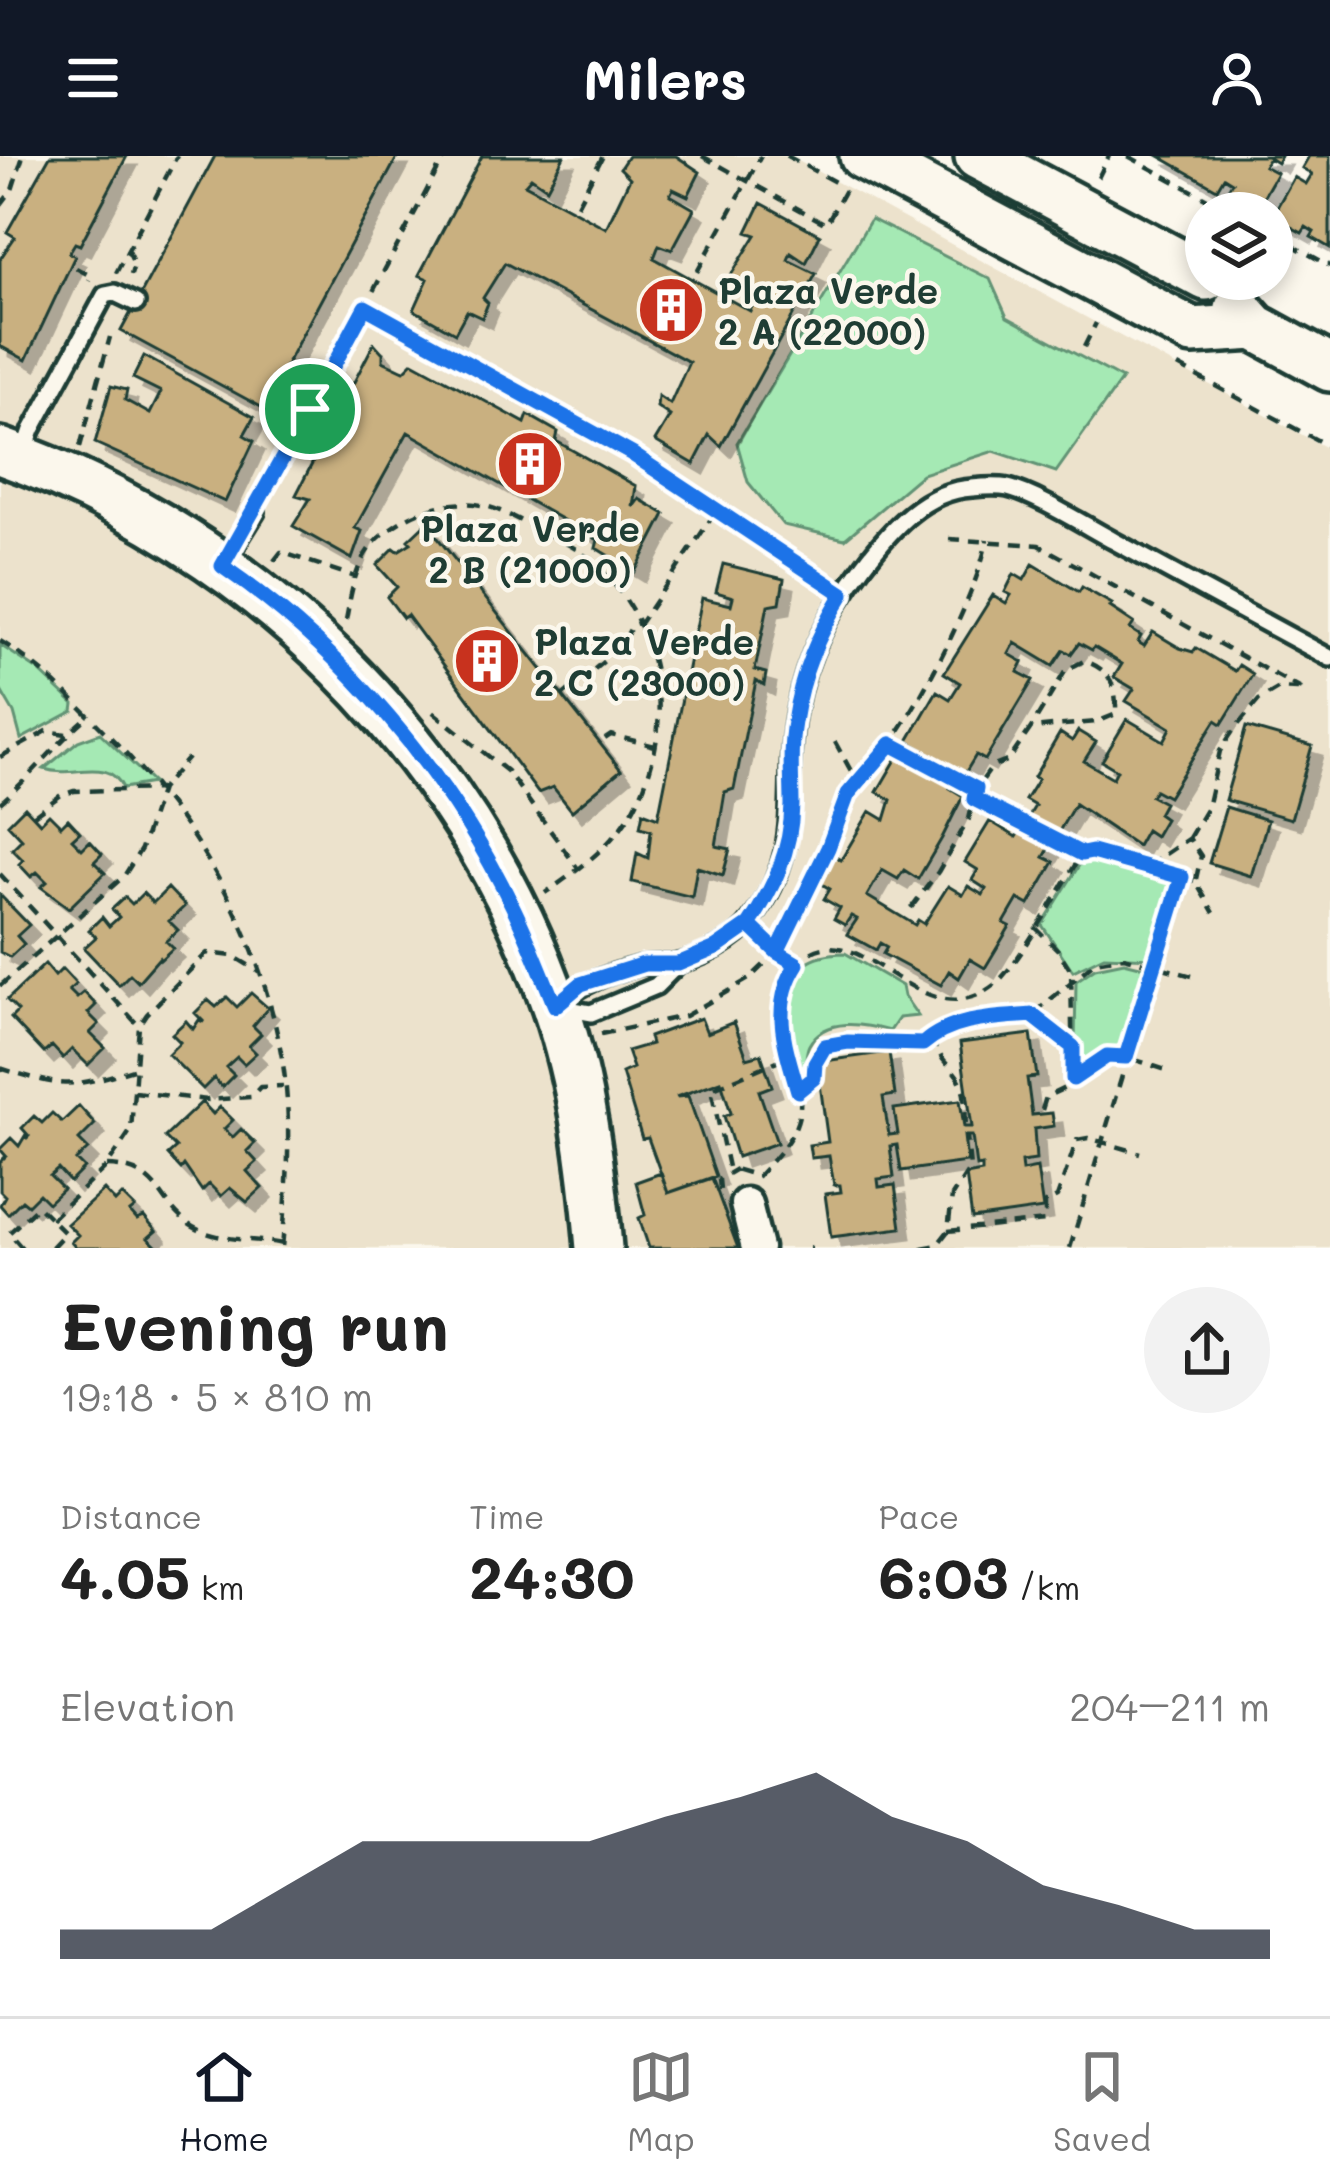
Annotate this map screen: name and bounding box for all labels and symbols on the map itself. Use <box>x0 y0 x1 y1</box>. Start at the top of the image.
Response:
place label: Plaza Verde 2 A (22000) <box>718 266 938 354</box>
building icon: Plaza Verde 2 A (22000) <box>636 275 706 345</box>
pin <box>259 358 361 460</box>
building icon: Plaza Verde 2 B (21000) <box>495 429 565 499</box>
place label: Plaza Verde 2 B (21000) <box>420 504 640 592</box>
place label: Plaza Verde 2 C (23000) <box>534 617 754 705</box>
building icon: Plaza Verde 2 C (23000) <box>452 626 522 696</box>

